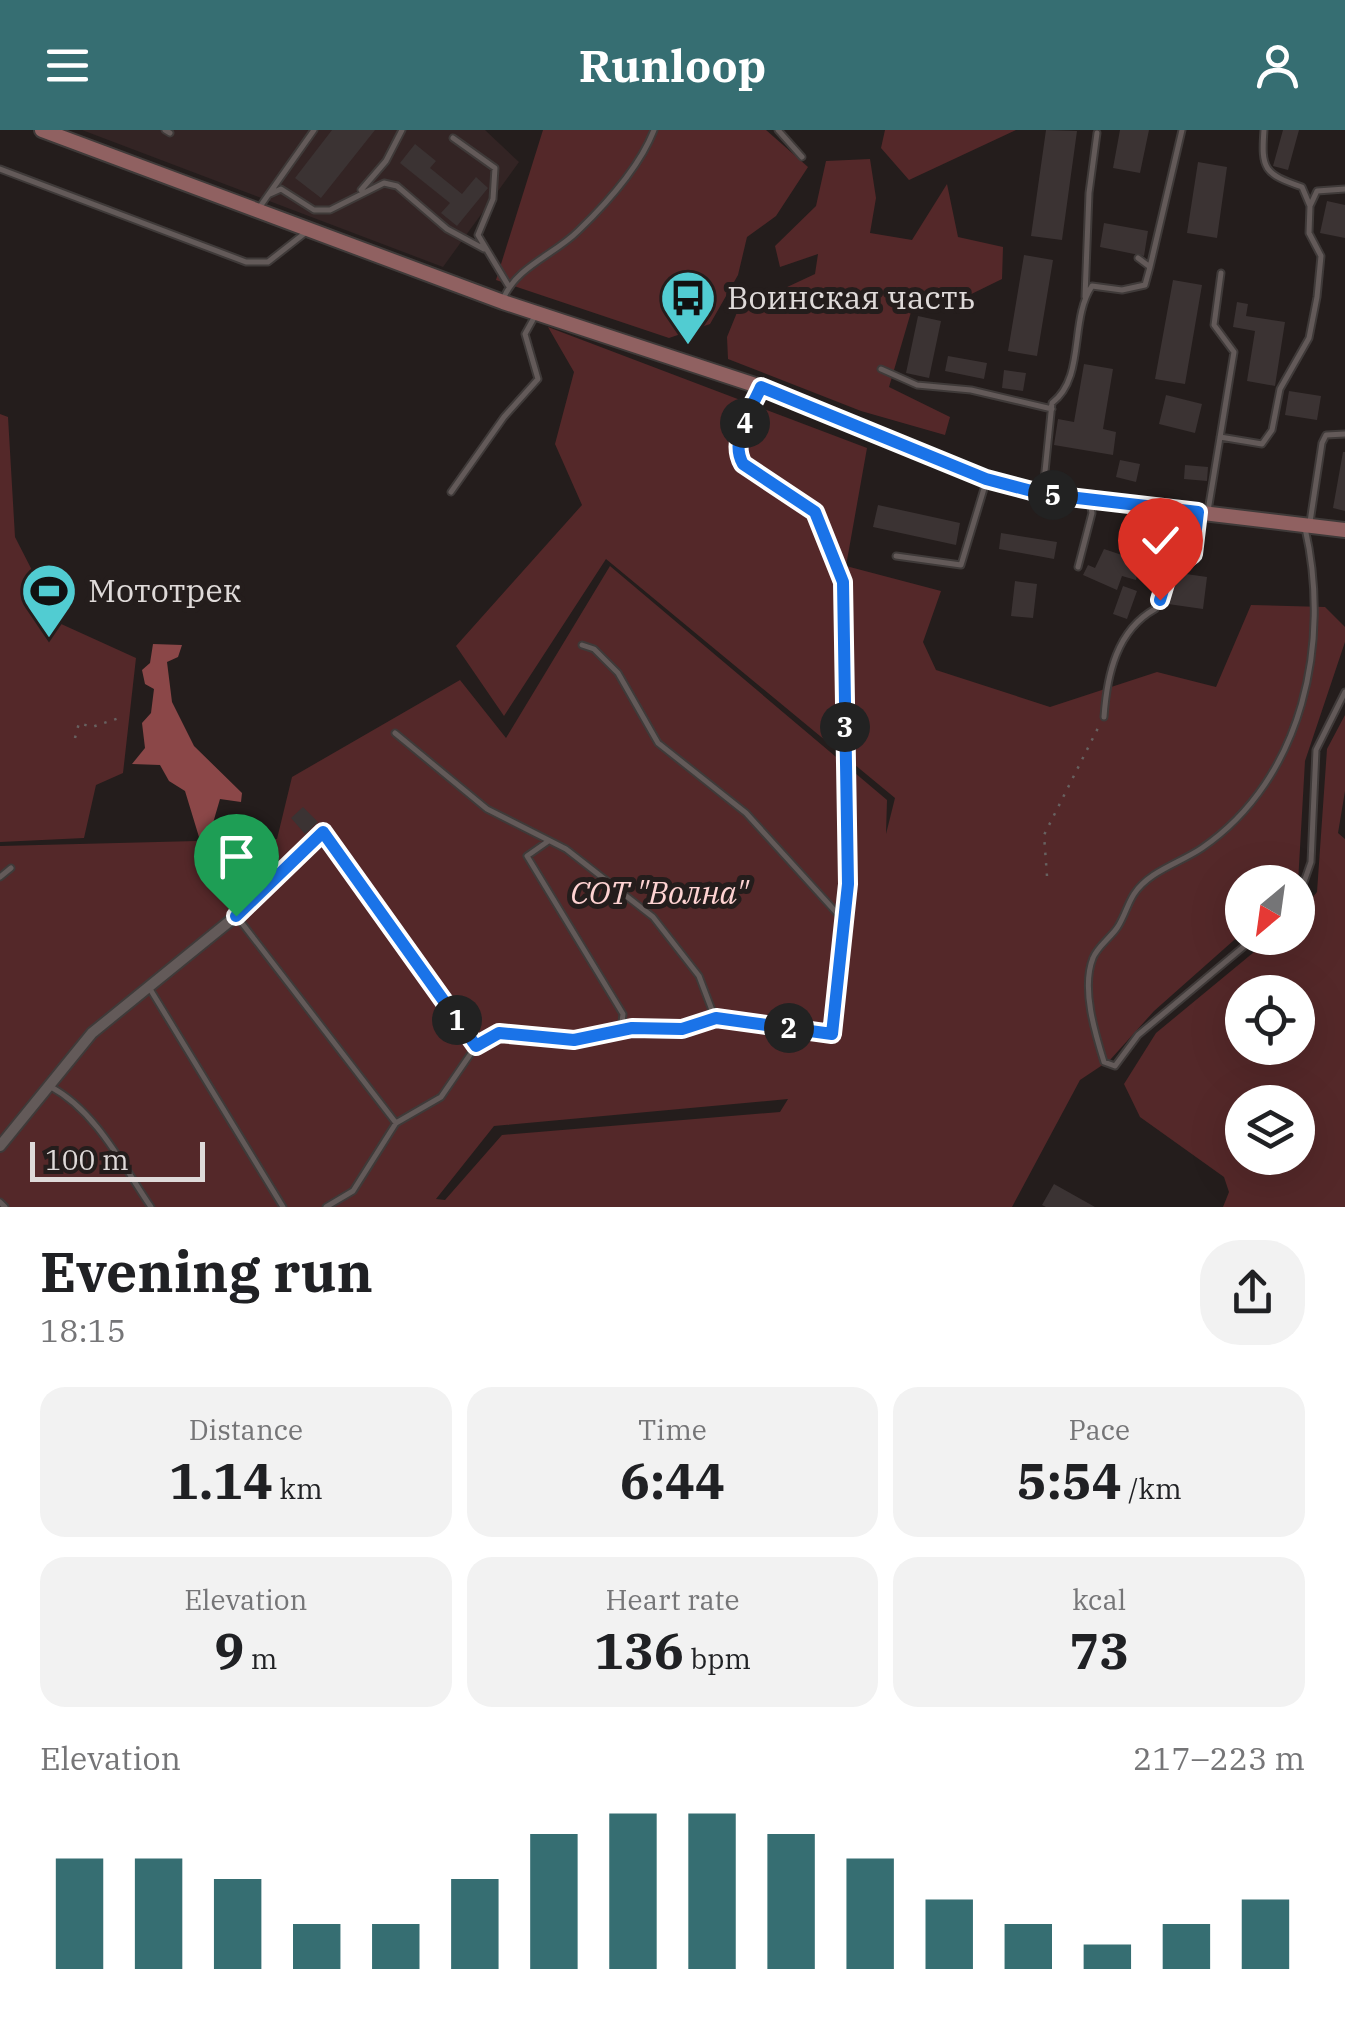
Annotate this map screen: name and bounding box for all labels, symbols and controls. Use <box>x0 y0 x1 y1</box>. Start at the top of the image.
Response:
text: Runloop <box>579 36 766 94</box>
icon: menu <box>40 38 95 93</box>
icon: person <box>1250 38 1305 93</box>
bus stop icon: Воинская часть <box>658 268 718 347</box>
place label: Воинская часть <box>727 276 975 318</box>
pin: 4 <box>720 398 770 448</box>
text: 4 <box>737 404 753 441</box>
pin: 5 <box>1028 470 1078 520</box>
text: 5 <box>1045 476 1061 513</box>
pin <box>1118 498 1203 601</box>
icon: check <box>1133 513 1188 568</box>
sports icon: Мототрек <box>19 561 79 640</box>
place label: Мототрек <box>88 569 242 611</box>
pin: 3 <box>820 702 870 752</box>
text: 3 <box>837 708 853 745</box>
pin <box>194 814 279 917</box>
icon: arrive <box>209 829 264 884</box>
north arrow <box>1225 865 1315 955</box>
map controls <box>1225 865 1315 1175</box>
park label: СОТ "Волна" <box>570 871 750 913</box>
button: locate <box>1225 975 1315 1065</box>
pin: 1 <box>432 995 482 1045</box>
text: 1 <box>449 1001 465 1038</box>
pin: 2 <box>764 1003 814 1053</box>
text: 2 <box>781 1009 797 1046</box>
button: layers <box>1225 1085 1315 1175</box>
scale bar <box>30 1137 205 1182</box>
text: 100 m <box>45 1141 129 1178</box>
text: Evening run <box>40 1236 373 1307</box>
button: share <box>1200 1240 1305 1345</box>
text: 18:15 <box>40 1309 126 1351</box>
text: Distance <box>189 1411 303 1448</box>
text: Time <box>638 1411 707 1448</box>
text: Pace <box>1068 1411 1130 1448</box>
text: 1.14 <box>169 1448 273 1513</box>
text: 6:44 <box>620 1448 725 1513</box>
text: 5:54 <box>1017 1448 1122 1513</box>
text: km <box>273 1470 323 1507</box>
text: /km <box>1122 1470 1182 1507</box>
text: Elevation <box>184 1581 308 1618</box>
text: Heart rate <box>606 1581 739 1618</box>
text: kcal <box>1072 1581 1126 1618</box>
text: 9 <box>214 1618 244 1683</box>
text: 136 <box>594 1618 684 1683</box>
text: 73 <box>1069 1618 1129 1683</box>
text: m <box>244 1640 277 1677</box>
text: bpm <box>684 1640 751 1677</box>
text: Elevation <box>40 1737 181 1779</box>
text: 217–223 m <box>1133 1737 1305 1779</box>

